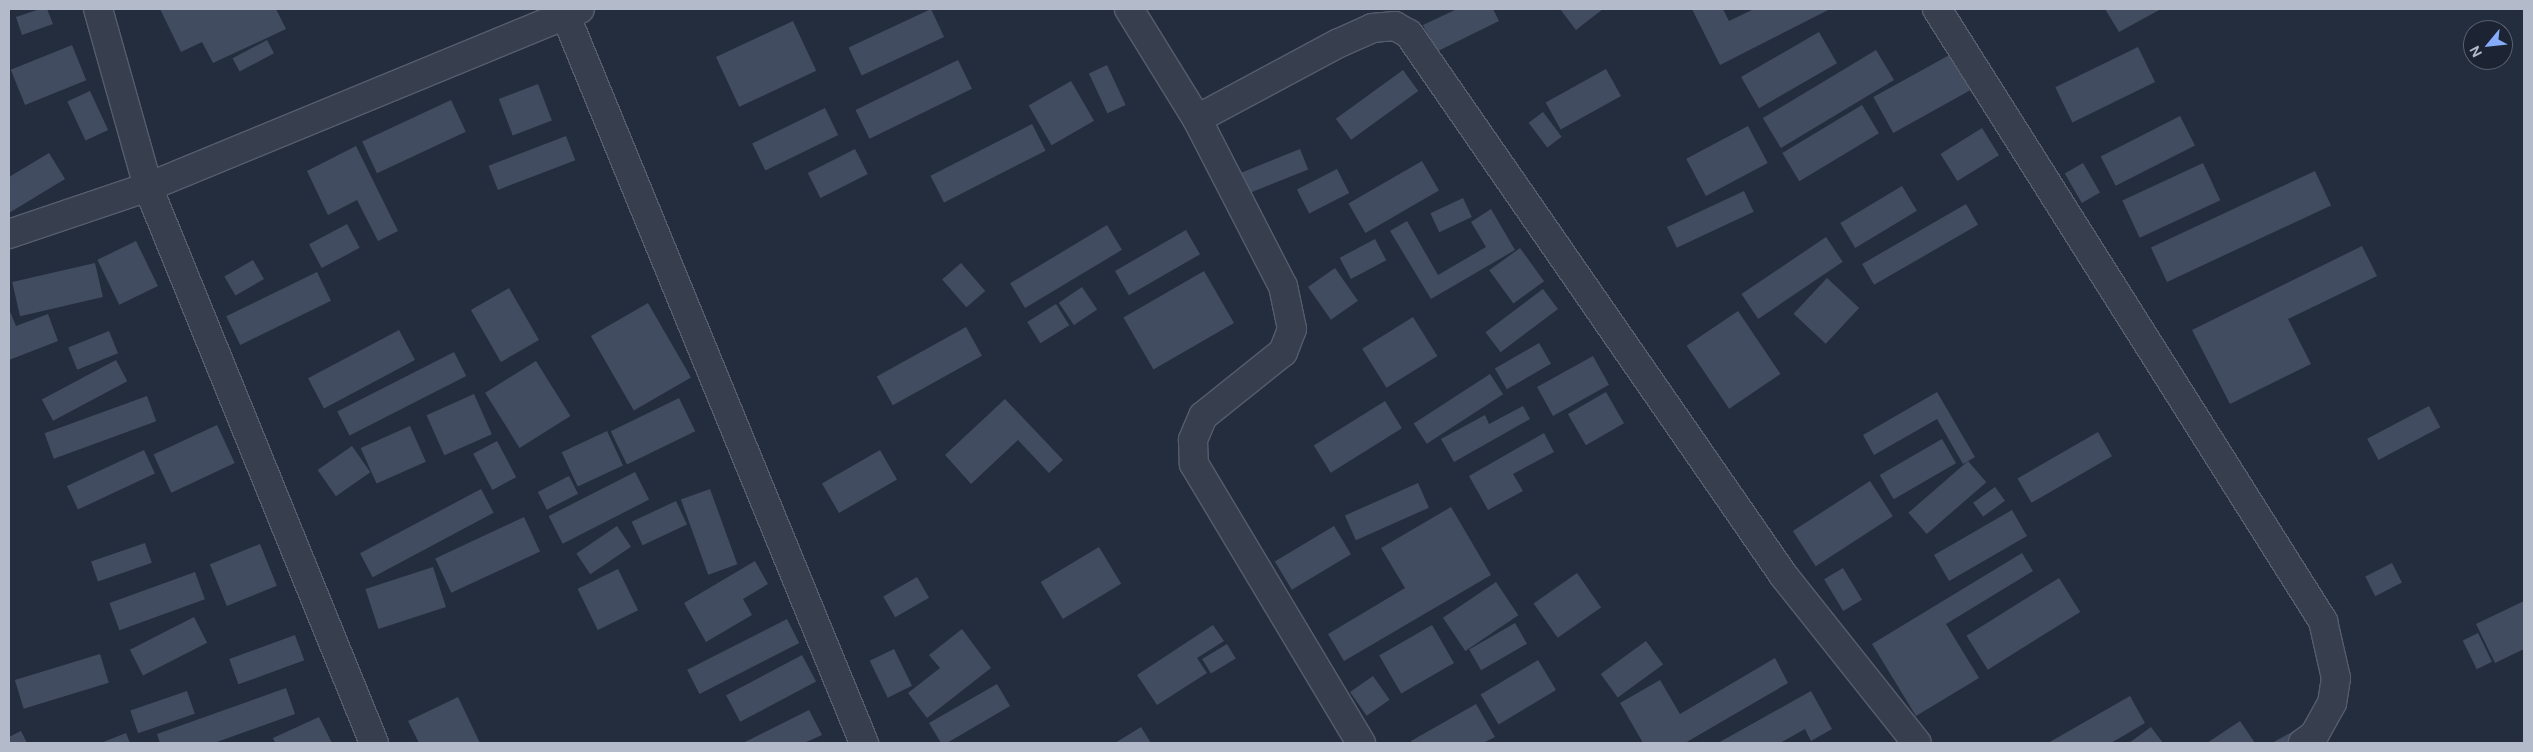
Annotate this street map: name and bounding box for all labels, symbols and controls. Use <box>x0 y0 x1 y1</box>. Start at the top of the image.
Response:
north arrow <box>2463 20 2513 70</box>
text: N <box>2465 43 2486 60</box>

